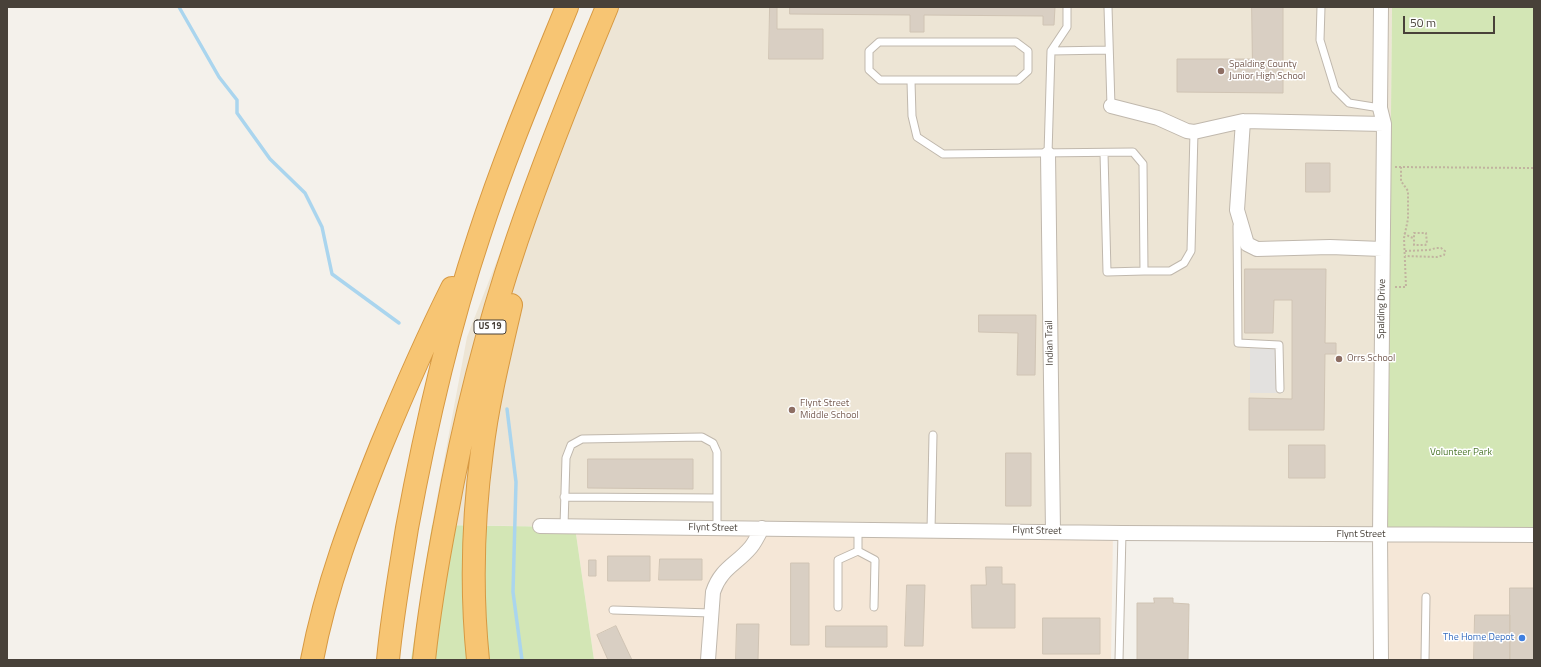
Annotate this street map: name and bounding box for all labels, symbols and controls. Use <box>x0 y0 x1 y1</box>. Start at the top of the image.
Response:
scale bar <box>1405 8 1497 34</box>
text: 50 m <box>1410 13 1436 32</box>
place label: Spalding County Junior High School <box>1229 59 1305 82</box>
marker: Spalding County Junior High School <box>1216 66 1226 76</box>
street label: Spalding Drive <box>1375 279 1389 339</box>
road number: US 19 <box>474 320 506 334</box>
street label: Indian Trail <box>1044 320 1056 366</box>
place label: Orrs School <box>1347 353 1395 365</box>
marker: Orrs School <box>1334 354 1344 364</box>
place label: Flynt Street Middle School <box>800 398 859 422</box>
marker: Flynt Street Middle School <box>787 405 797 415</box>
park label: Volunteer Park <box>1430 447 1492 459</box>
street label: Flynt Street <box>688 522 738 534</box>
street label: Flynt Street <box>1012 525 1062 537</box>
street label: Flynt Street <box>1336 529 1386 541</box>
place label: The Home Depot <box>1443 632 1514 644</box>
marker: The Home Depot <box>1517 633 1527 643</box>

